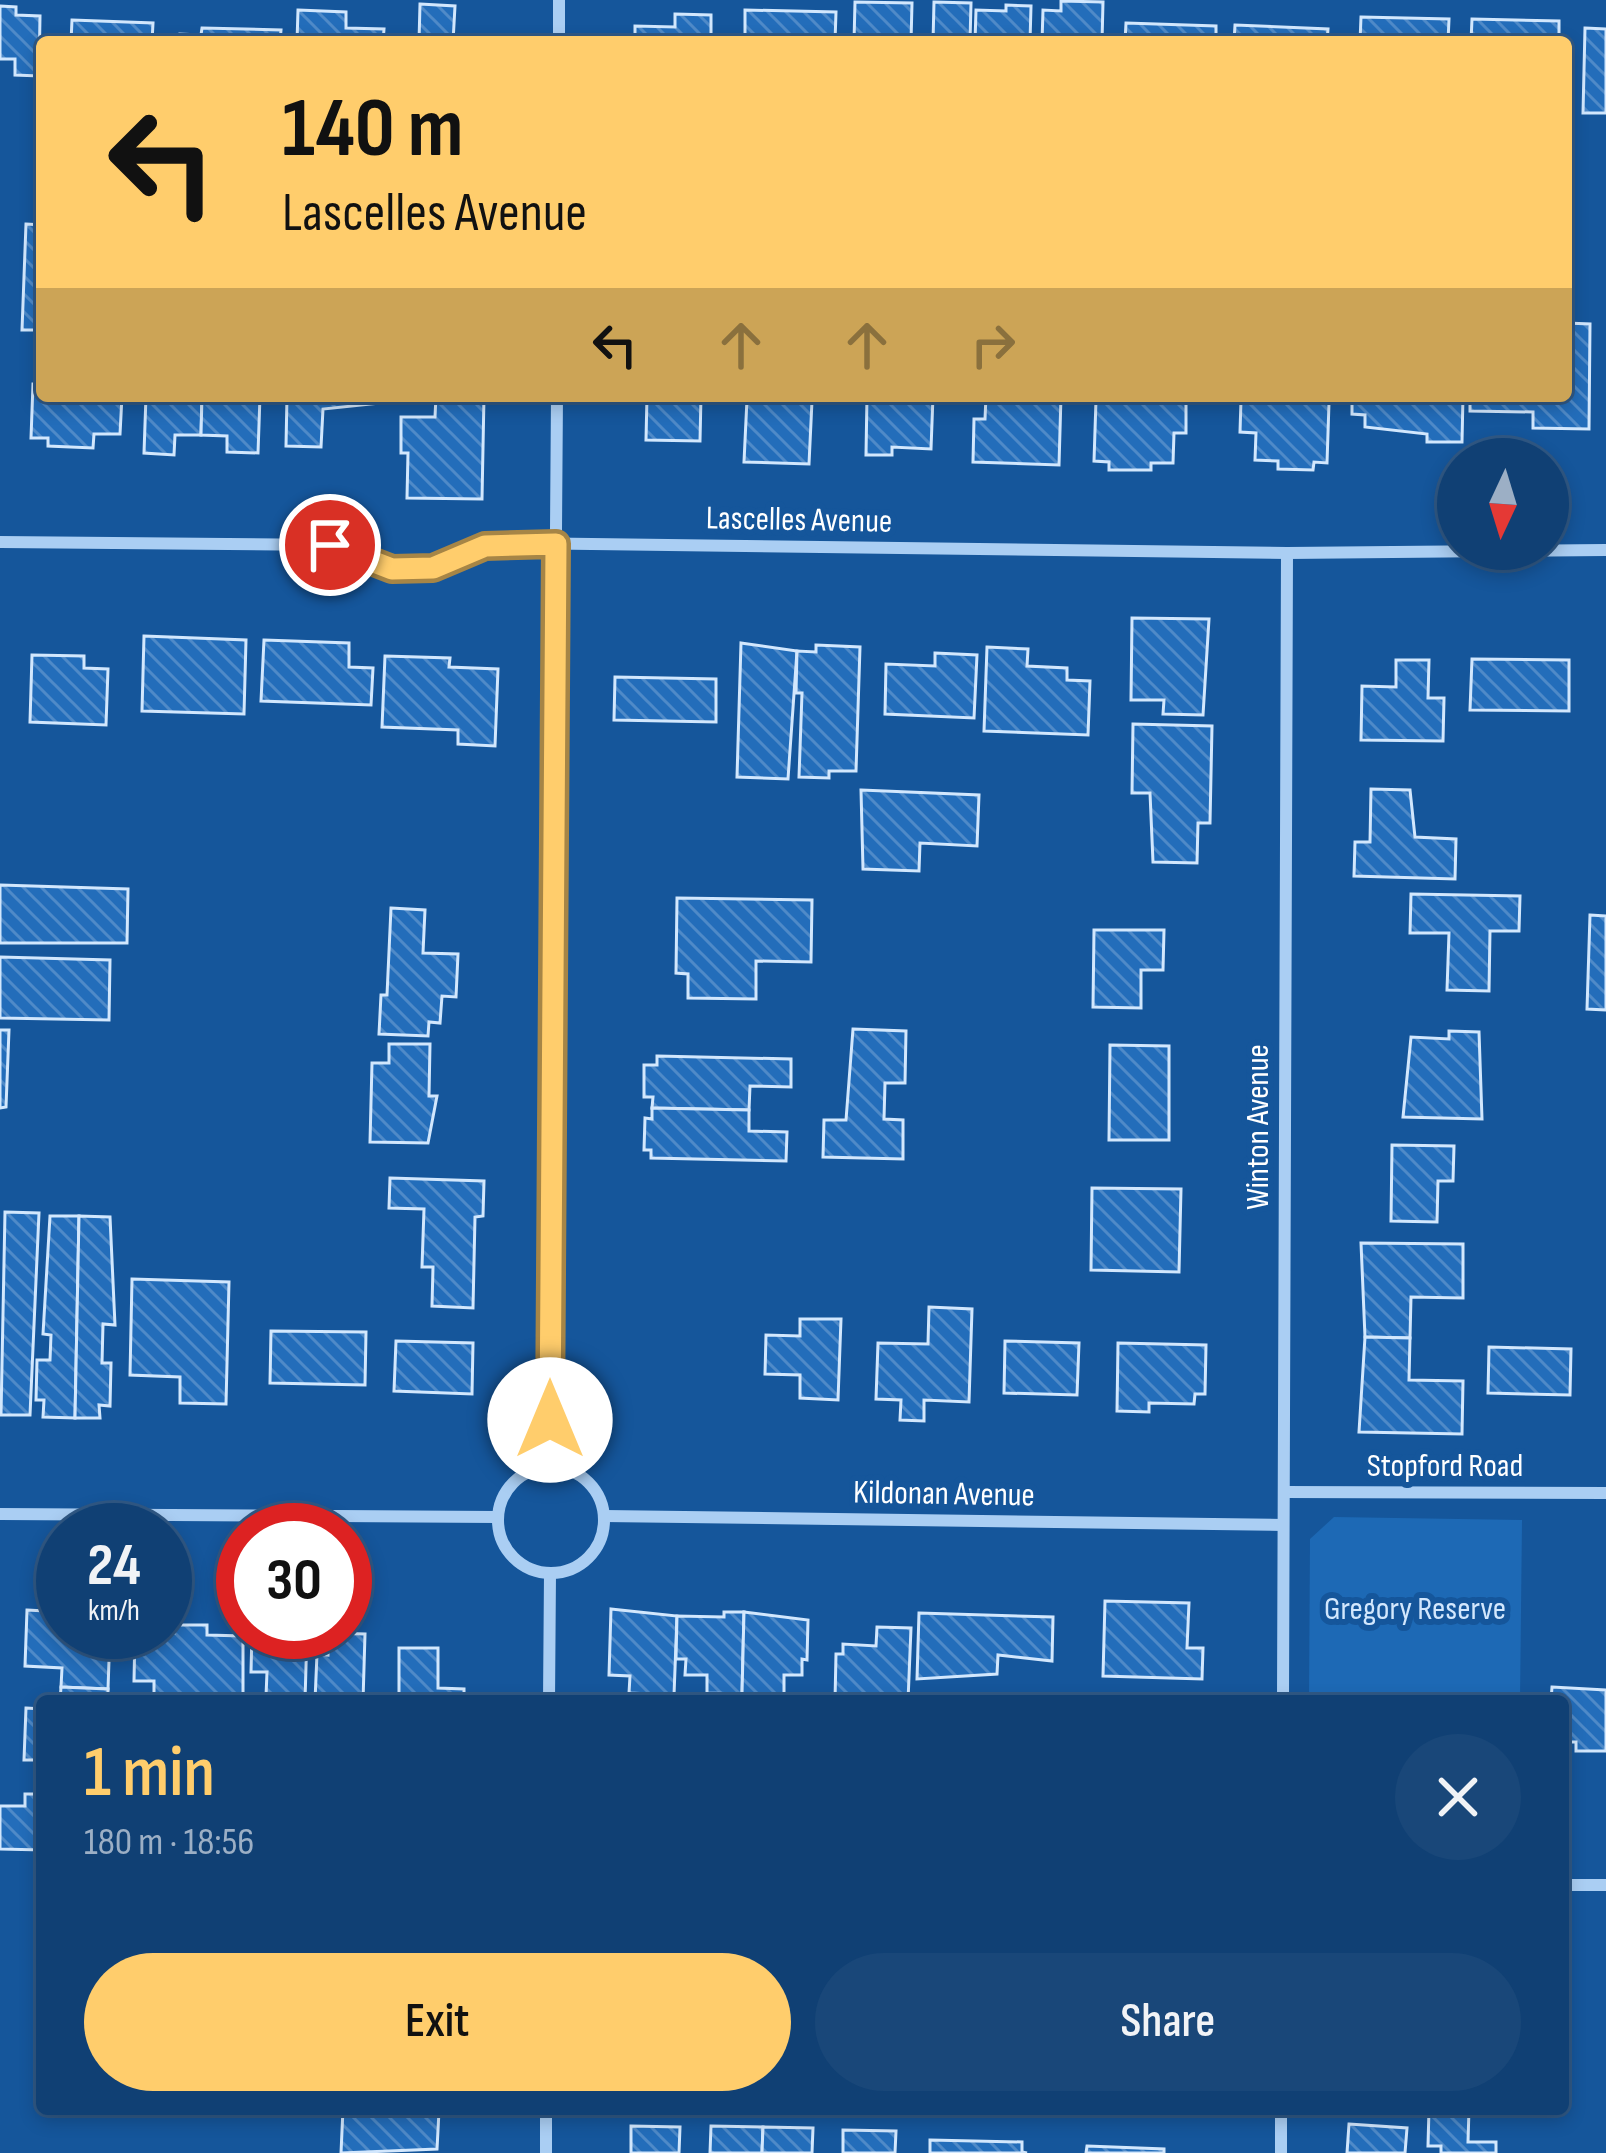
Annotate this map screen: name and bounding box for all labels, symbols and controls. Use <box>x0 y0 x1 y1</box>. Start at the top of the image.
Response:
text: 140 m <box>282 79 463 180</box>
icon: left <box>84 84 240 240</box>
text: Lascelles Avenue <box>282 181 587 246</box>
icon: left <box>582 312 648 378</box>
icon: ahead <box>708 312 774 378</box>
icon: ahead <box>834 312 900 378</box>
icon: right <box>960 312 1026 378</box>
north arrow <box>1437 438 1569 570</box>
map controls <box>1437 438 1569 570</box>
pin <box>279 494 381 596</box>
street label: Lascelles Avenue <box>705 498 893 542</box>
icon: arrive <box>297 512 363 578</box>
street label: Winton Avenue <box>1238 1044 1278 1210</box>
position arrow <box>487 1357 613 1483</box>
street label: Stopford Road <box>1367 1446 1523 1486</box>
street label: Kildonan Avenue <box>853 1472 1035 1516</box>
speed limit sign: 30 <box>216 1503 372 1659</box>
text: 24 <box>87 1530 141 1602</box>
park label: Gregory Reserve <box>1324 1589 1506 1629</box>
text: km/h <box>88 1593 140 1629</box>
text: 1 min <box>84 1730 215 1817</box>
button: close <box>1395 1734 1521 1860</box>
text: 180 m · 18:56 <box>84 1819 254 1866</box>
button: Exit <box>84 1953 791 2091</box>
button: Share <box>815 1953 1521 2091</box>

